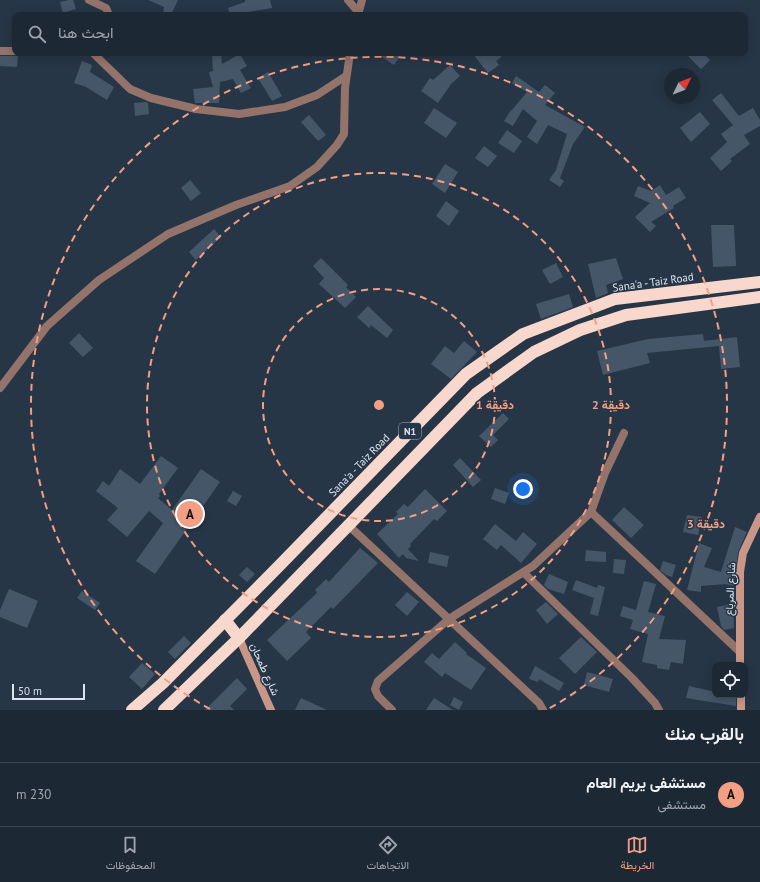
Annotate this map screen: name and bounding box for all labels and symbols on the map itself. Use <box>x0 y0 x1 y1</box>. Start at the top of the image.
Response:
north arrow <box>664 68 700 104</box>
street label: Sana'a - Taiz Road <box>612 269 695 295</box>
text: 1 دقيقة <box>476 397 514 412</box>
text: 2 دقيقة <box>592 397 630 412</box>
centre of rings <box>372 398 386 412</box>
road number: N1 <box>399 423 421 439</box>
street label: Sana'a - Taiz Road <box>326 431 392 499</box>
your location <box>513 479 533 499</box>
pin: A <box>177 499 203 529</box>
text: 3 دقيقة <box>687 516 725 531</box>
street label: شارع المرباع <box>722 562 739 616</box>
street label: شارع طمحان <box>246 640 283 698</box>
scale bar <box>12 682 85 701</box>

